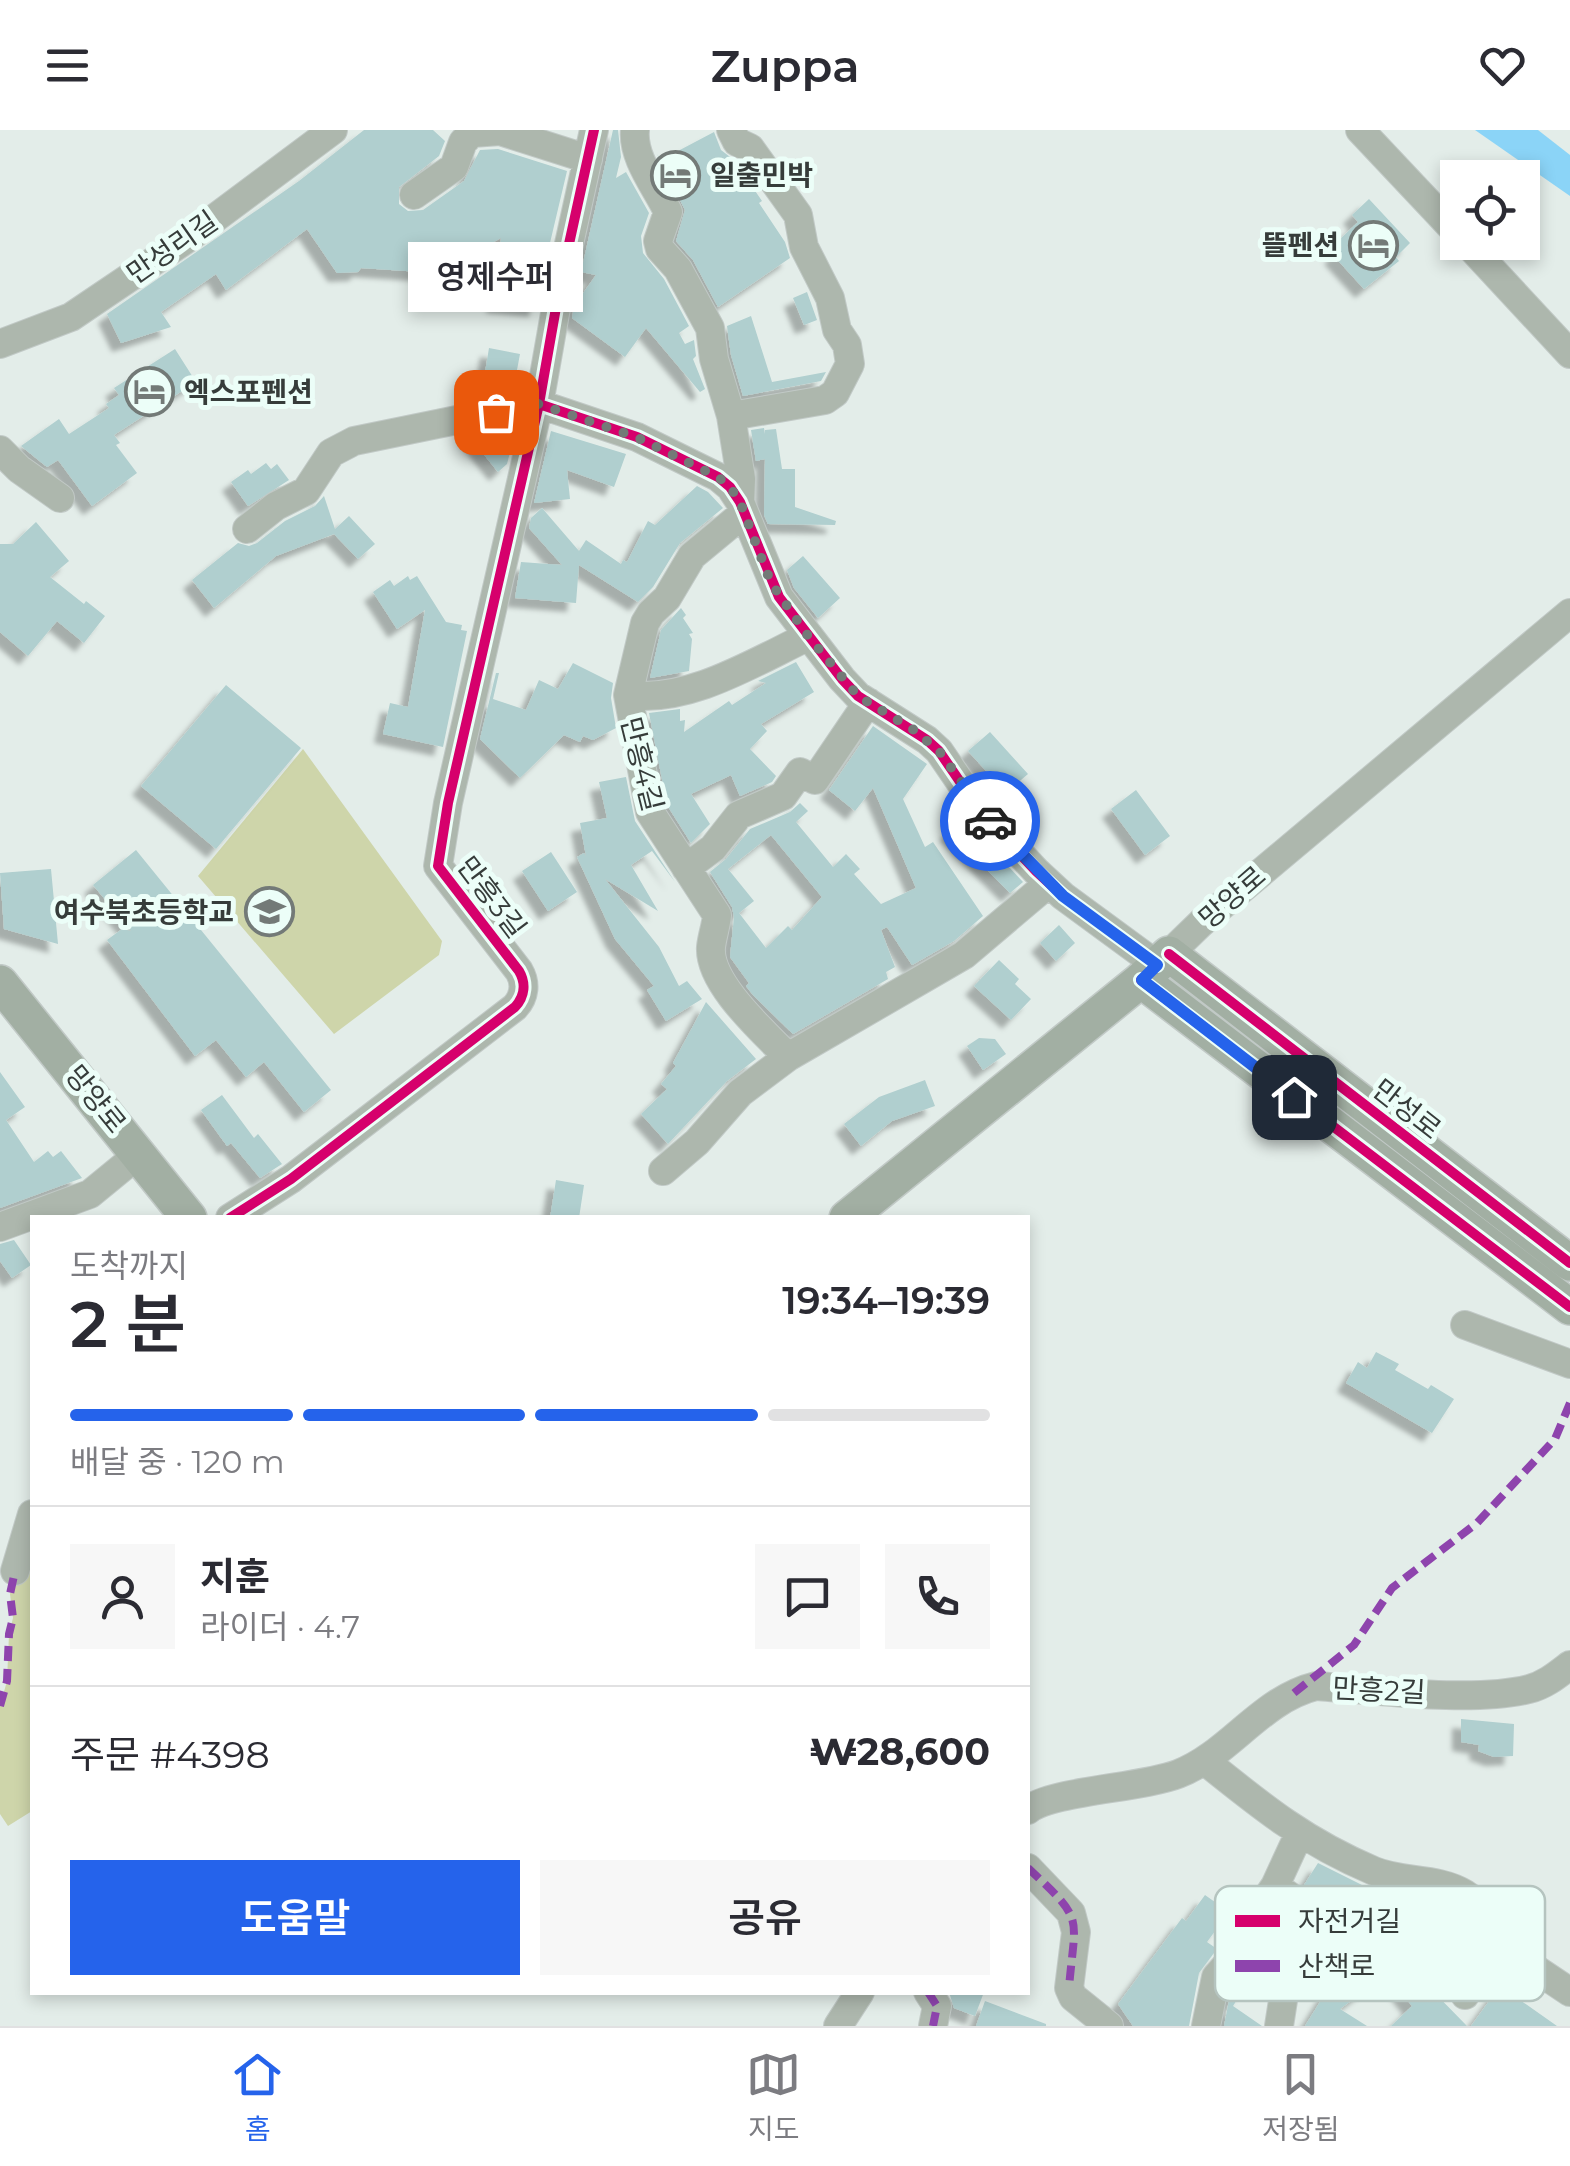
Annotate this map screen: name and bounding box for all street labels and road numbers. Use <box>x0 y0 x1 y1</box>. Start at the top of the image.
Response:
street label: 만성리길 <box>120 204 224 290</box>
street label: 만흥4길 <box>614 713 670 815</box>
street label: 만흥3길 <box>450 850 534 944</box>
street label: 망양로 <box>1192 859 1272 935</box>
street label: 망양로 <box>58 1058 134 1140</box>
street label: 만성로 <box>1366 1072 1448 1146</box>
street label: 만흥2길 <box>1332 1671 1426 1709</box>

